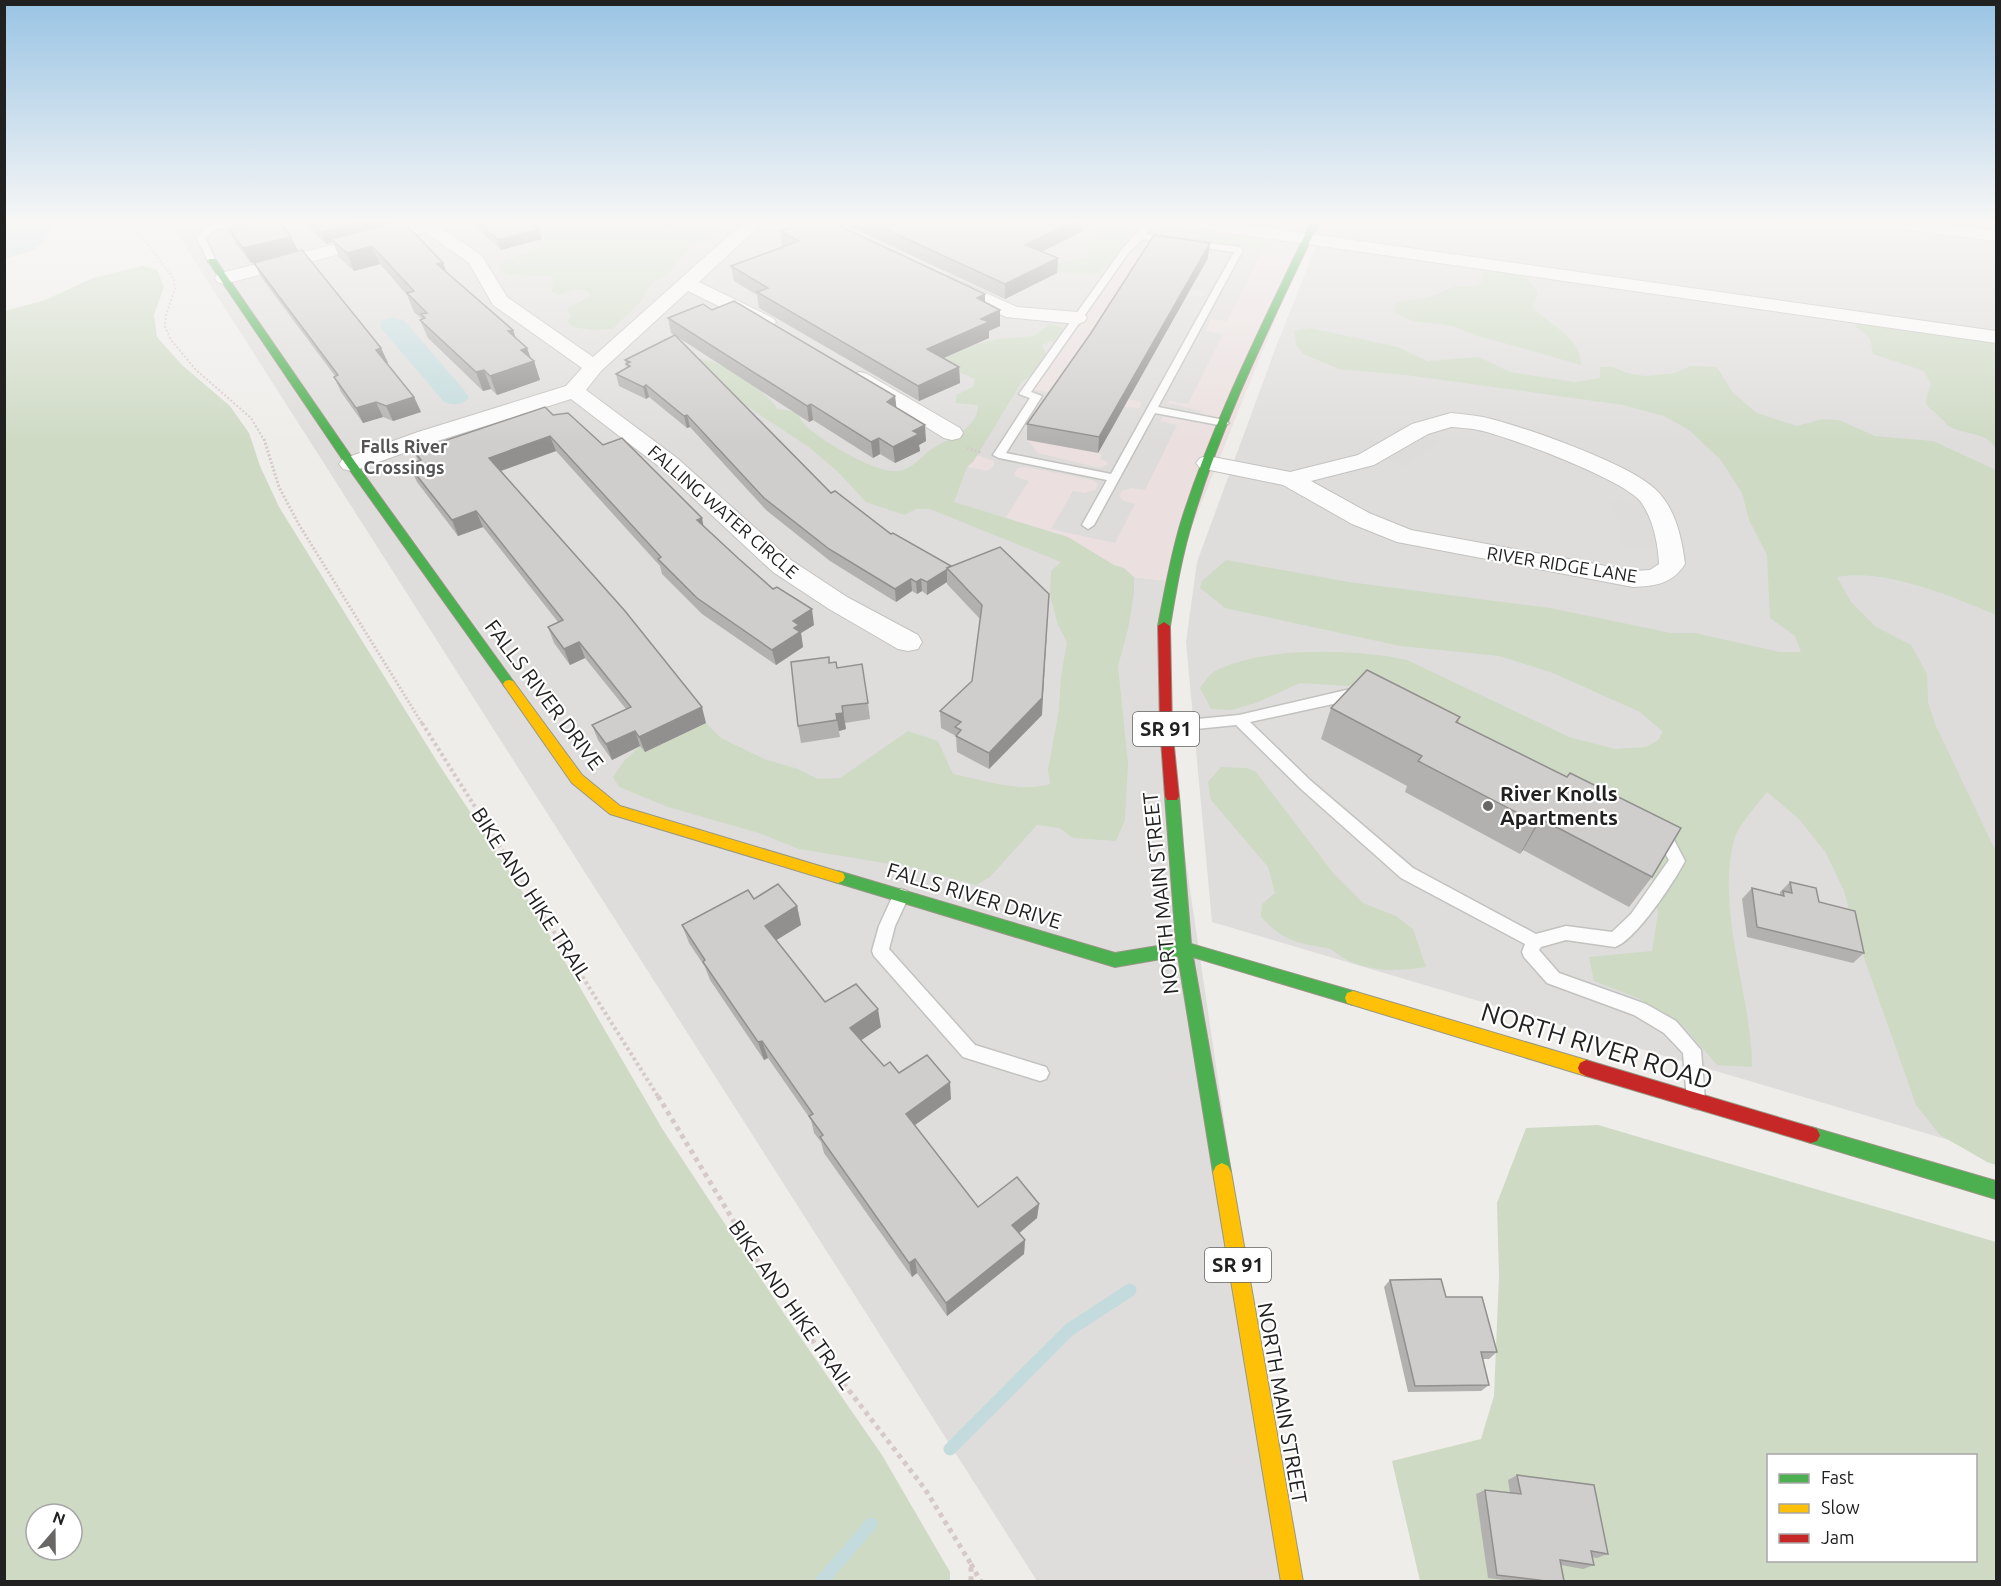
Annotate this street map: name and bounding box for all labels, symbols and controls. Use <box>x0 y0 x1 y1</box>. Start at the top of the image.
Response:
district label: Falls River Crossings <box>361 436 448 477</box>
street label: FALLING WATER CIRCLE <box>645 441 803 582</box>
street label: RIVER RIDGE LANE <box>1486 542 1639 586</box>
street label: FALLS RIVER DRIVE <box>481 615 609 774</box>
road number: SR 91 <box>1133 712 1199 746</box>
place label: River Knolls Apartments <box>1500 781 1618 829</box>
street label: NORTH MAIN STREET <box>1137 790 1183 996</box>
marker: River Knolls Apartments <box>1481 799 1495 813</box>
street label: BIKE AND HIKE TRAIL <box>467 803 597 984</box>
street label: FALLS RIVER DRIVE <box>884 857 1065 933</box>
street label: NORTH RIVER ROAD <box>1478 996 1717 1095</box>
street label: BIKE AND HIKE TRAIL <box>724 1215 859 1394</box>
road number: SR 91 <box>1205 1248 1271 1282</box>
street label: NORTH MAIN STREET <box>1253 1301 1313 1505</box>
legend <box>1767 1454 1977 1562</box>
text: Fast <box>1821 1467 1854 1487</box>
text: Slow <box>1821 1497 1860 1517</box>
north arrow <box>24 1502 84 1562</box>
text: N <box>50 1507 68 1528</box>
text: Jam <box>1821 1527 1855 1547</box>

